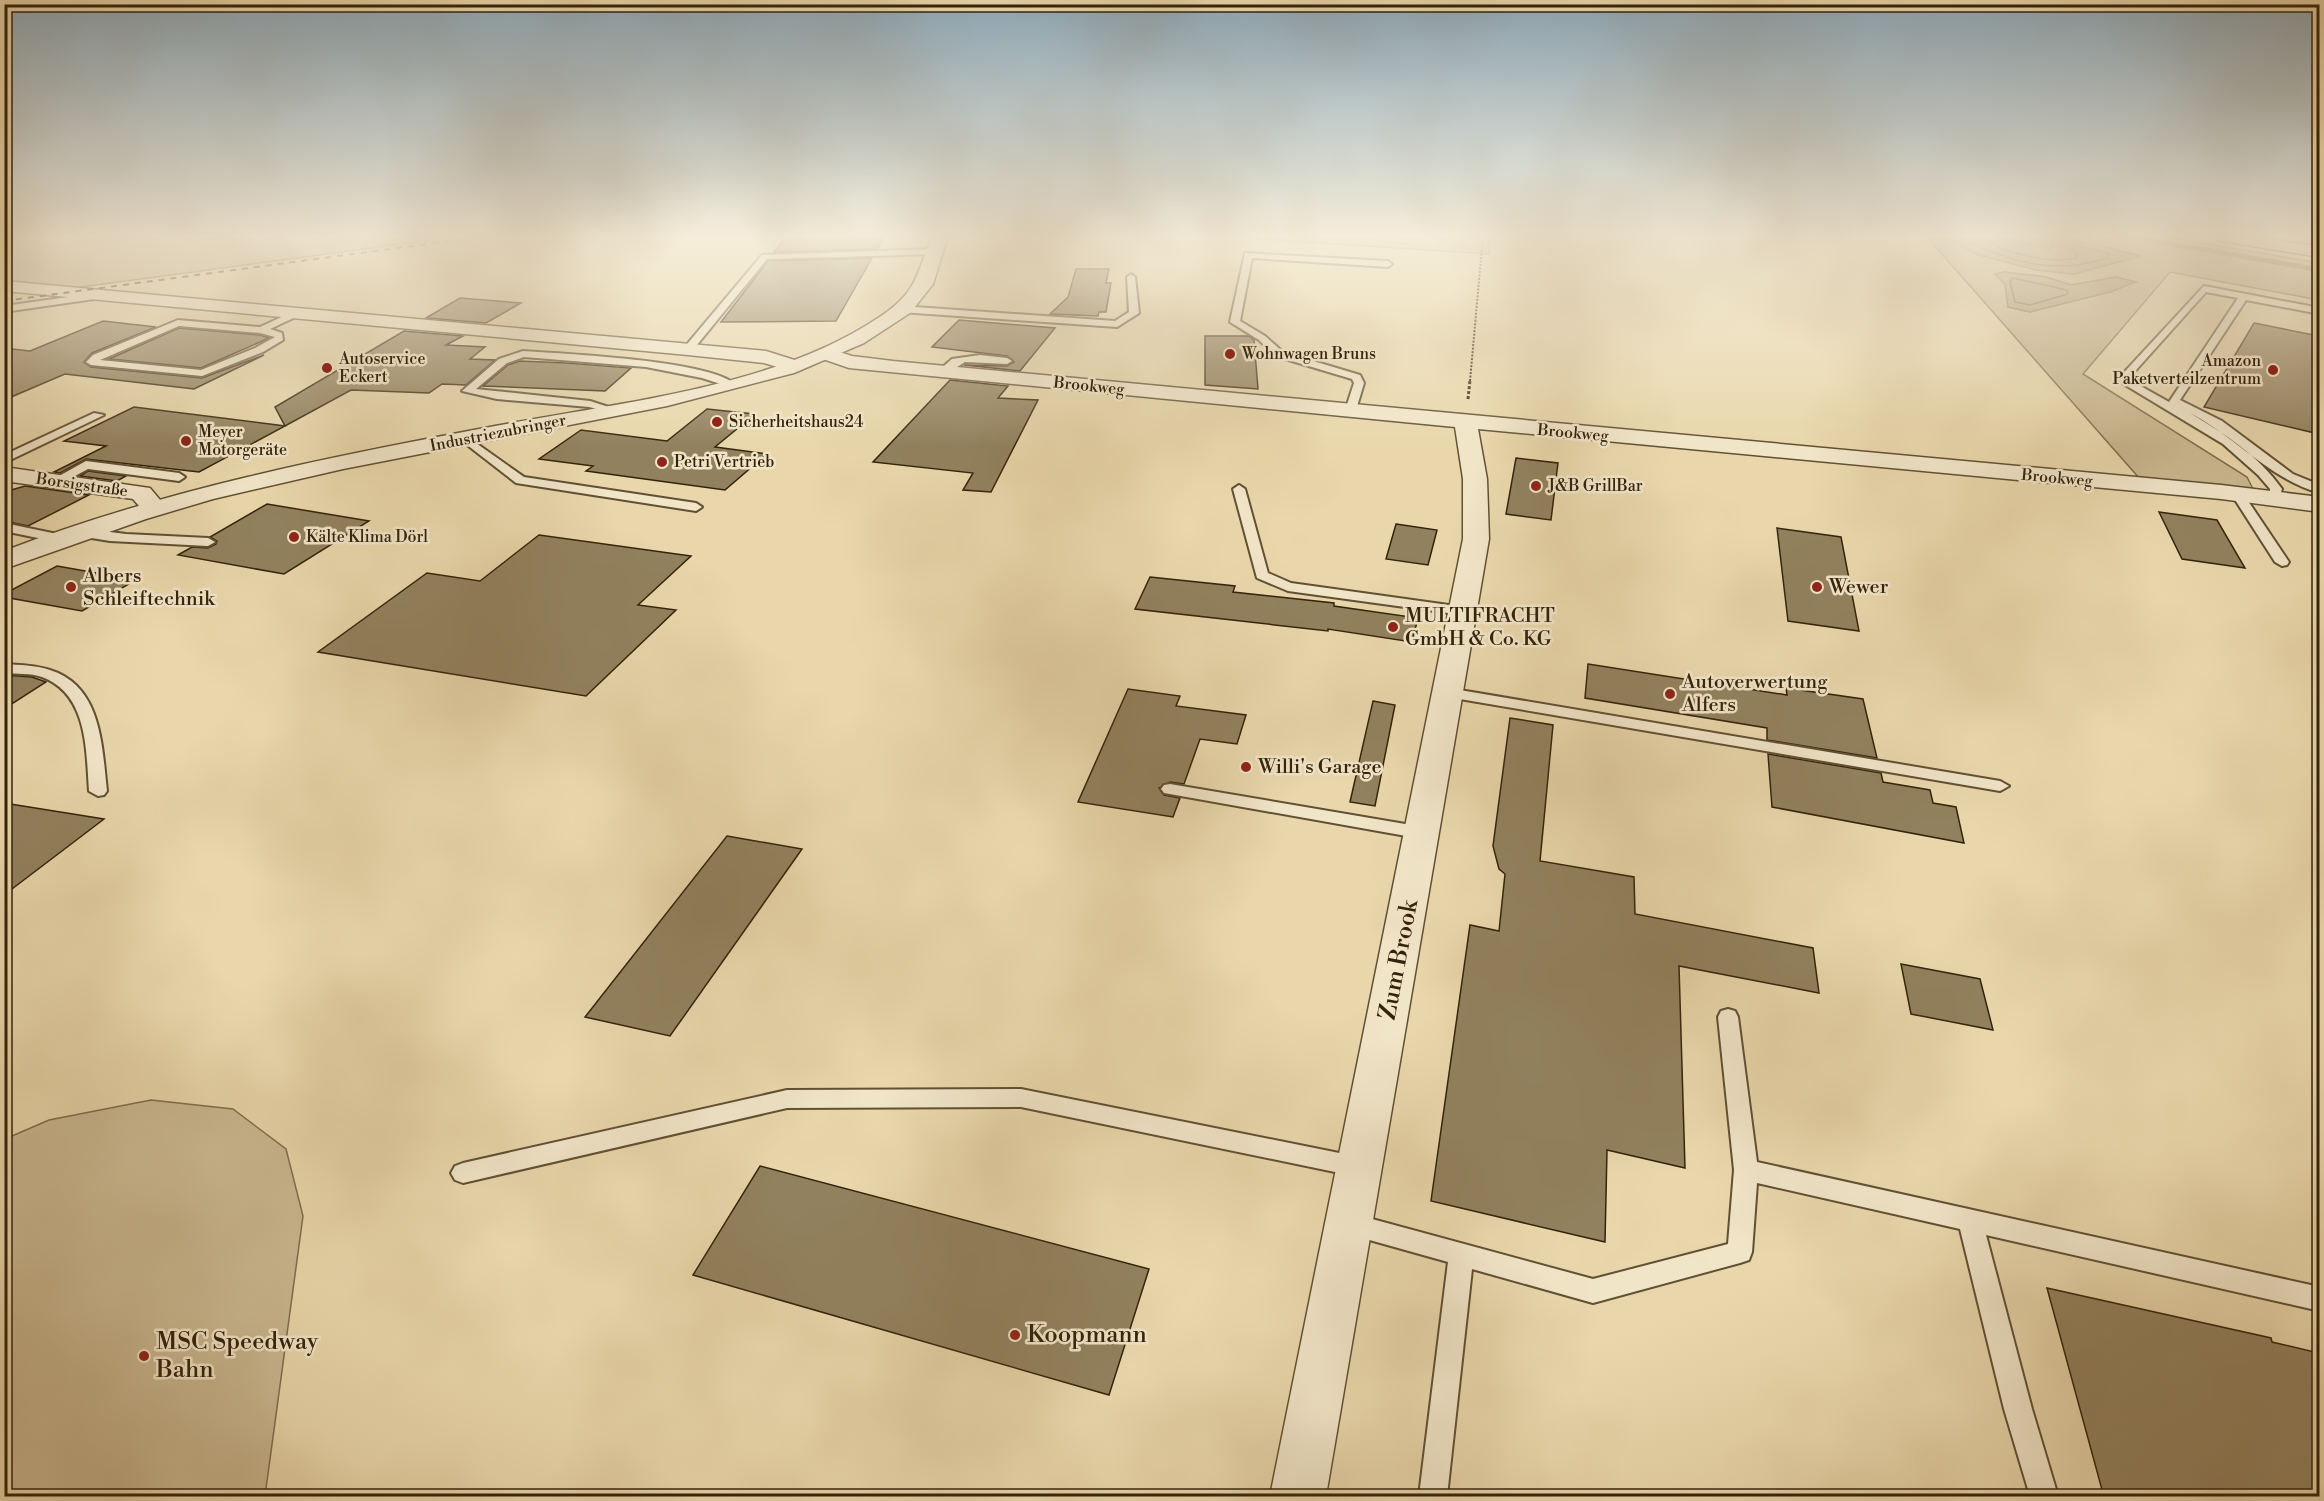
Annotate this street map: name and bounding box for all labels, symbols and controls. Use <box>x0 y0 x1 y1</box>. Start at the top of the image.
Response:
place label: Wohnwagen Bruns <box>1241 344 1376 364</box>
marker: Wohnwagen Bruns <box>1223 347 1237 361</box>
place label: Autoservice Eckert <box>338 349 425 387</box>
place label: Amazon Paketverteilzentrum <box>2113 351 2261 389</box>
marker: Autoservice Eckert <box>320 361 334 375</box>
marker: Amazon Paketverteilzentrum <box>2266 363 2280 377</box>
street label: Brookweg <box>1051 372 1126 400</box>
street label: Industriezubringer <box>428 410 568 456</box>
place label: Sicherheitshaus24 <box>729 412 864 432</box>
marker: Sicherheitshaus24 <box>710 415 724 429</box>
street label: Brookweg <box>1535 420 1610 446</box>
place label: Meyer Motorgeräte <box>198 422 287 460</box>
marker: Meyer Motorgeräte <box>179 434 193 448</box>
place label: Petri Vertrieb <box>674 452 774 472</box>
marker: Petri Vertrieb <box>655 455 669 469</box>
street label: Brookweg <box>2019 465 2094 491</box>
street label: Borsigstraße <box>34 469 129 501</box>
place label: J&B GrillBar <box>1547 476 1643 496</box>
marker: J&B GrillBar <box>1529 479 1543 493</box>
place label: Kälte Klima Dörl <box>306 527 428 547</box>
marker: Kälte Klima Dörl <box>287 530 301 544</box>
place label: Albers Schleiftechnik <box>82 564 216 612</box>
place label: Wewer <box>1828 575 1889 600</box>
marker: Albers Schleiftechnik <box>64 580 78 594</box>
marker: Wewer <box>1810 580 1824 594</box>
place label: MULTIFRACHT GmbH & Co. KG <box>1405 604 1555 652</box>
marker: MULTIFRACHT GmbH & Co. KG <box>1386 620 1400 634</box>
place label: Autoverwertung Alfers <box>1681 670 1828 718</box>
marker: Autoverwertung Alfers <box>1663 687 1677 701</box>
place label: Willi's Garage <box>1257 755 1382 780</box>
marker: Willi's Garage <box>1239 760 1253 774</box>
street label: Zum Brook <box>1373 896 1426 1023</box>
place label: Koopmann <box>1027 1320 1147 1350</box>
place label: MSC Speedway Bahn <box>155 1327 319 1385</box>
marker: Koopmann <box>1008 1328 1022 1342</box>
marker: MSC Speedway Bahn <box>137 1349 151 1363</box>

